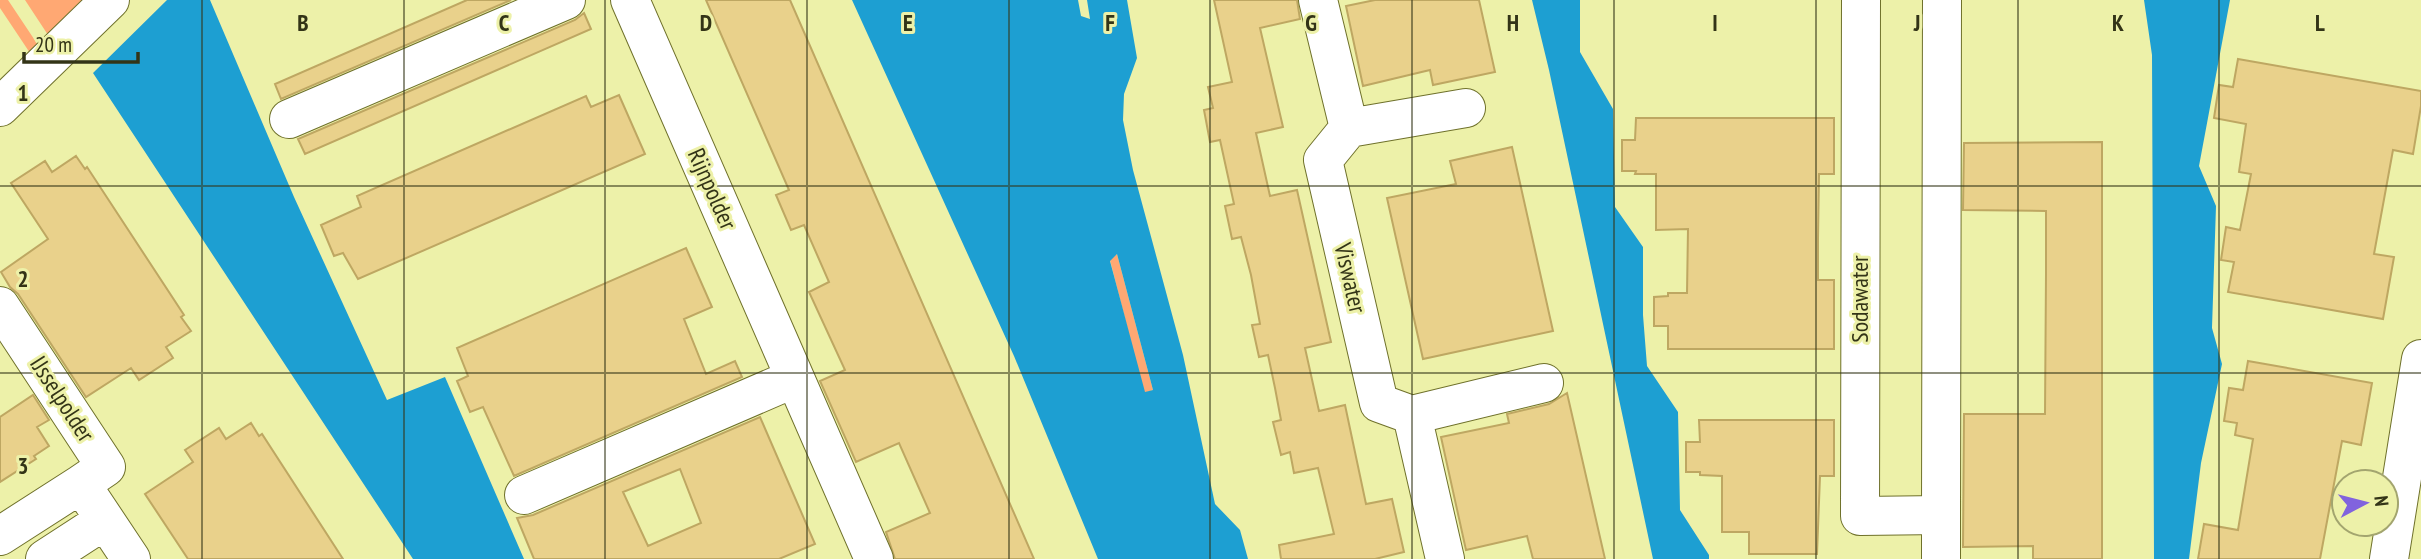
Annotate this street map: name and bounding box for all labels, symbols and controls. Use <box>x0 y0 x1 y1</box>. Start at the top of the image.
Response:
text: B <box>297 8 309 37</box>
text: C <box>499 8 510 37</box>
text: D <box>700 8 712 37</box>
text: E <box>903 8 913 37</box>
text: F <box>1105 8 1115 37</box>
text: G <box>1305 8 1317 37</box>
text: H <box>1507 8 1519 37</box>
text: I <box>1712 8 1718 37</box>
text: J <box>1913 8 1920 37</box>
text: K <box>2112 8 2124 37</box>
text: L <box>2315 8 2325 37</box>
scale bar <box>24 21 138 65</box>
text: 20 m <box>35 31 72 58</box>
text: 1 <box>18 78 29 107</box>
street label: Rijnpolder <box>681 143 744 235</box>
street label: Viswater <box>1327 239 1374 316</box>
street label: Sodawater <box>1844 255 1875 343</box>
text: 2 <box>18 264 29 293</box>
street label: IJsselpolder <box>23 350 102 448</box>
text: 3 <box>18 451 29 480</box>
north arrow <box>2330 468 2400 538</box>
text: N <box>2369 494 2394 507</box>

